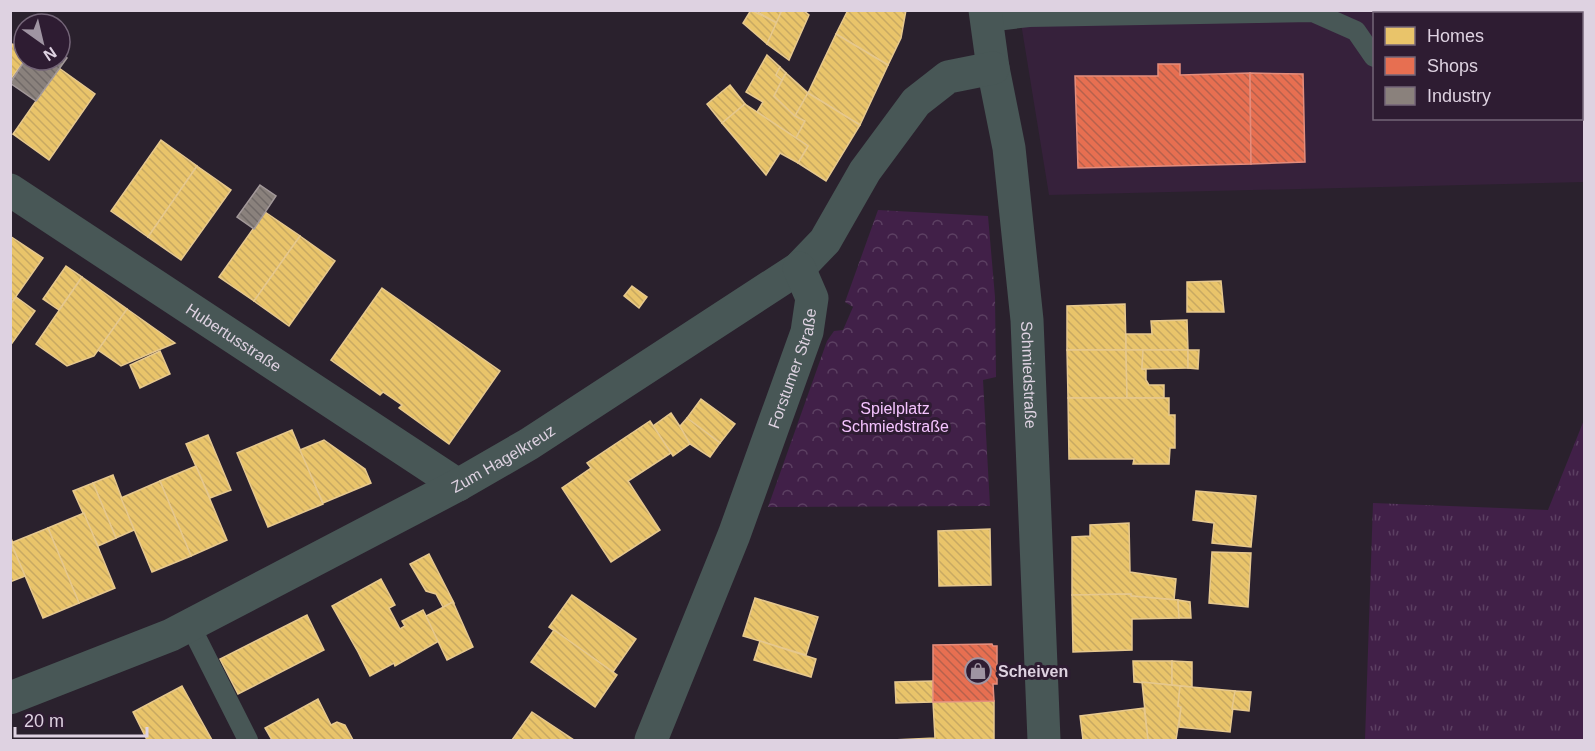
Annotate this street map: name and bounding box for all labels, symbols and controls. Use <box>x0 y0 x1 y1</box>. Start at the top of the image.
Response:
north arrow <box>12 12 72 72</box>
legend <box>1373 12 1583 120</box>
text: Homes <box>1427 26 1484 46</box>
text: N <box>41 44 60 64</box>
text: Shops <box>1427 56 1478 76</box>
text: Industry <box>1427 86 1491 106</box>
street label: Hubertusstraße <box>183 300 284 375</box>
street label: Forstumer Straße <box>765 307 819 431</box>
street label: Schmiedstraße <box>1018 321 1039 429</box>
park label: Spielplatz Schmiedstraße <box>841 400 949 435</box>
street label: Zum Hagelkreuz <box>449 421 558 496</box>
shop icon: Scheiven <box>963 656 993 686</box>
place label: Scheiven <box>998 663 1068 680</box>
scale bar <box>15 700 147 738</box>
text: 20 m <box>24 711 64 731</box>

